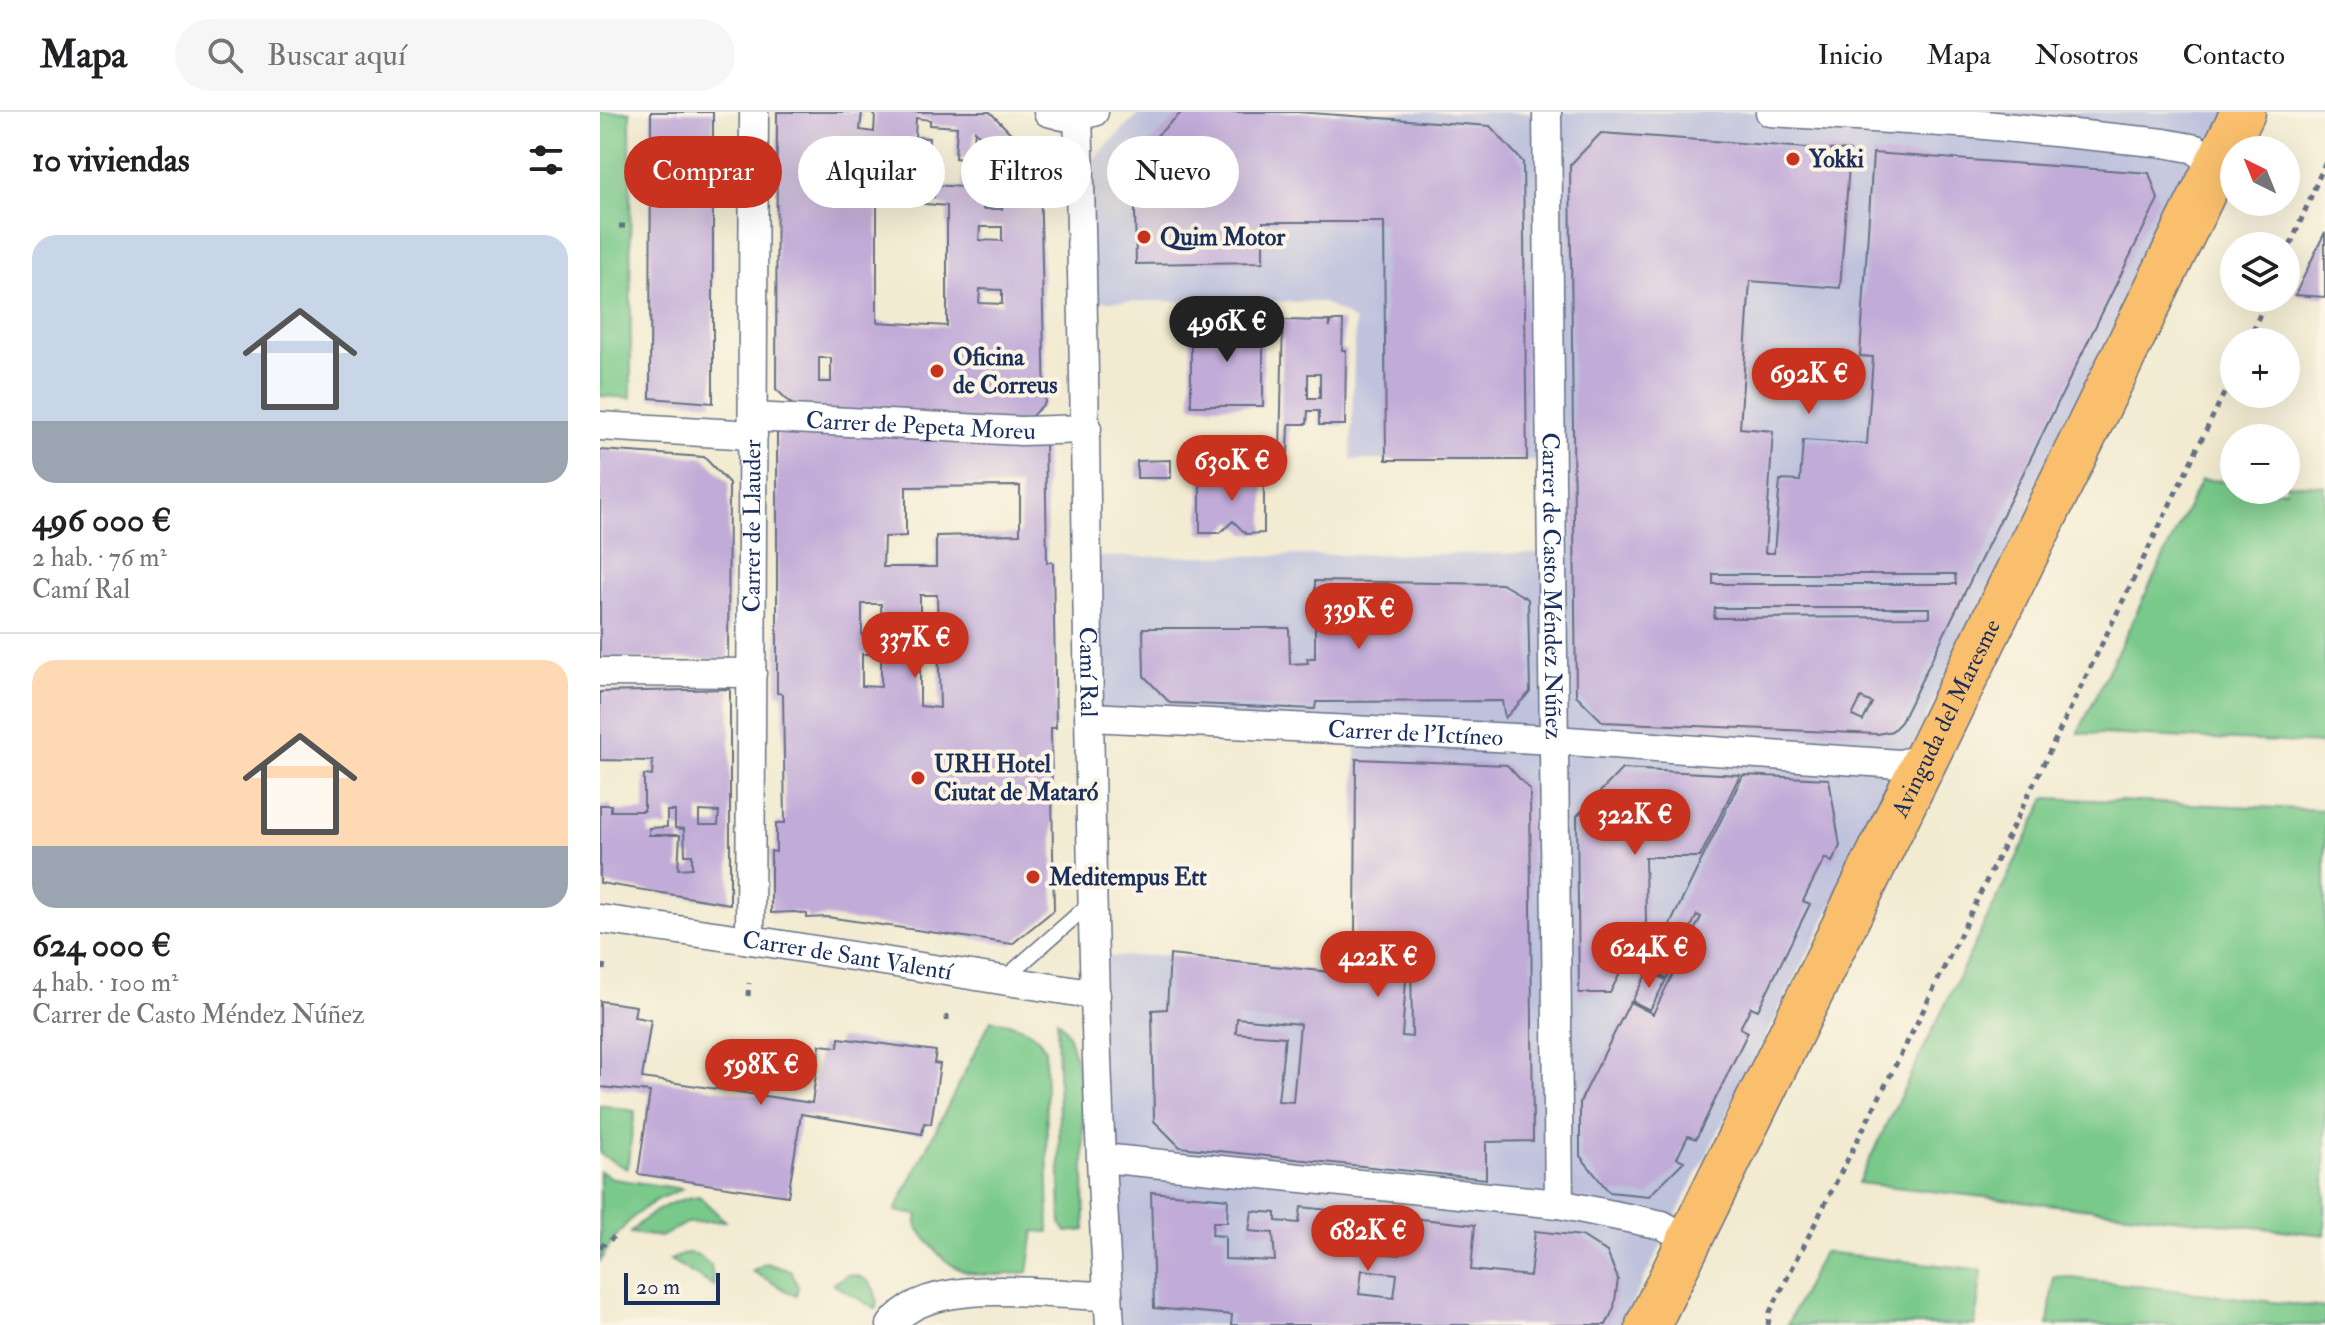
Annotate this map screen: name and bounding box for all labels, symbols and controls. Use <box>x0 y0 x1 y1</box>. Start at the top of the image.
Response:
search box <box>175 19 735 91</box>
text: Mapa <box>40 31 127 79</box>
icon: search <box>203 33 247 77</box>
text: Buscar aquí <box>267 37 406 74</box>
text: Inicio <box>1818 38 1883 73</box>
text: Mapa <box>1927 38 1991 73</box>
text: Nosotros <box>2035 38 2138 73</box>
text: Contacto <box>2182 38 2285 73</box>
chip: Comprar <box>624 136 782 208</box>
chip: Alquilar <box>798 136 945 208</box>
chip: Filtros <box>961 136 1091 208</box>
chip: Nuevo <box>1107 136 1239 208</box>
north arrow <box>2220 136 2300 216</box>
map controls <box>2220 136 2300 504</box>
icon: filters <box>524 138 568 182</box>
text: 10 viviendas <box>32 139 190 182</box>
place label: Yokki <box>1808 144 1864 175</box>
marker: Yokki <box>1784 150 1802 168</box>
place label: Quim Motor <box>1160 222 1286 253</box>
marker: Quim Motor <box>1135 228 1153 246</box>
button: layers <box>2220 232 2300 312</box>
icon: home <box>228 287 372 431</box>
pin: 496K € <box>1162 296 1292 364</box>
text: 496K € <box>1187 306 1267 338</box>
button: + <box>2220 328 2300 408</box>
place label: Oficina de Correus <box>953 342 1058 401</box>
pin: 692K € <box>1744 348 1874 416</box>
text: 692K € <box>1770 358 1848 390</box>
marker: Oficina de Correus <box>928 362 946 380</box>
street label: Carrer de Pepeta Moreu <box>805 404 1036 447</box>
button: − <box>2220 424 2300 504</box>
street label: Carrer de Casto Méndez Núñez <box>1535 432 1569 740</box>
pin: 630K € <box>1167 435 1297 503</box>
street label: Carrer de Llauder <box>736 439 768 612</box>
text: 630K € <box>1194 445 1270 477</box>
text: 496 000 € <box>32 499 171 542</box>
text: 2 hab. · 76 m² <box>32 542 167 574</box>
text: Camí Ral <box>32 574 130 606</box>
pin: 339K € <box>1294 583 1424 651</box>
text: 339K € <box>1323 593 1395 625</box>
pin: 337K € <box>850 612 980 680</box>
street label: Avinguda del Maresme <box>1884 614 2007 823</box>
text: 337K € <box>880 622 950 654</box>
street label: Camí Ral <box>1072 626 1105 717</box>
icon: home <box>228 712 372 856</box>
street label: Carrer de l'Ictíneo <box>1327 713 1504 753</box>
place label: URH Hotel Ciutat de Mataró <box>934 749 1099 808</box>
marker: URH Hotel Ciutat de Mataró <box>909 769 927 787</box>
pin: 322K € <box>1570 789 1700 857</box>
text: 322K € <box>1597 799 1673 831</box>
place label: Meditempus Ett <box>1048 862 1207 893</box>
marker: Meditempus Ett <box>1024 868 1042 886</box>
pin: 624K € <box>1584 922 1714 990</box>
text: 624 000 € <box>32 924 171 967</box>
street label: Carrer de Sant Valentí <box>741 924 956 988</box>
pin: 422K € <box>1313 931 1443 999</box>
text: 624K € <box>1609 932 1689 964</box>
text: 422K € <box>1338 941 1418 973</box>
text: 4 hab. · 100 m² <box>32 967 178 999</box>
text: Carrer de Casto Méndez Núñez <box>32 999 365 1031</box>
pin: 598K € <box>696 1039 826 1107</box>
text: 598K € <box>723 1049 799 1081</box>
pin: 682K € <box>1303 1205 1433 1273</box>
text: 682K € <box>1329 1215 1407 1247</box>
scale bar <box>624 1269 720 1305</box>
text: 20 m <box>636 1273 680 1301</box>

